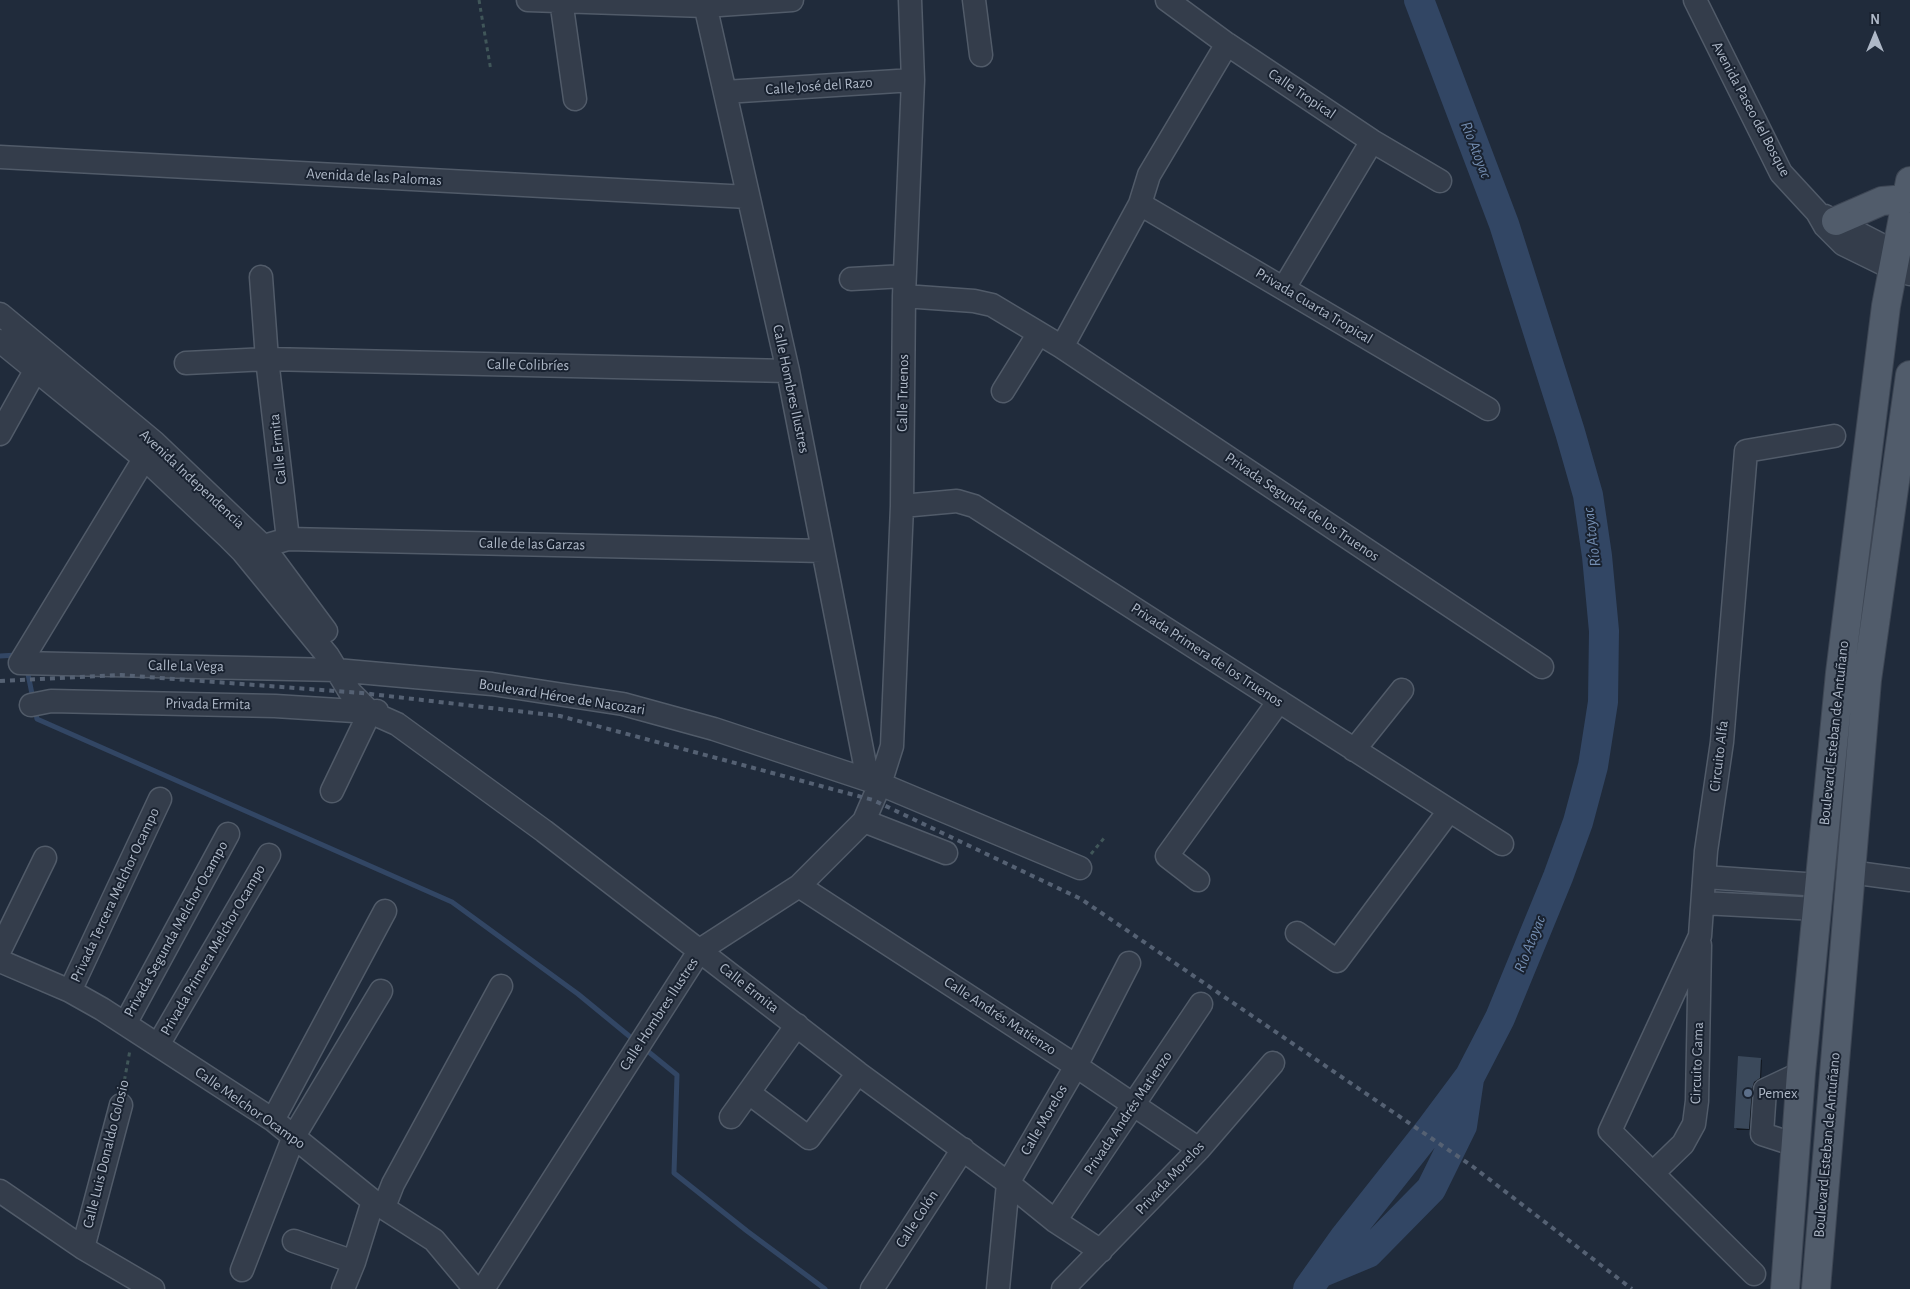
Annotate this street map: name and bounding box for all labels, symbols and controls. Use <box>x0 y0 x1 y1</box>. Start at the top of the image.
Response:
north arrow <box>1850 10 1900 60</box>
text: N <box>1870 13 1880 27</box>
street label: Avenida Paseo del Bosque <box>1708 38 1794 180</box>
street label: Calle Tropical <box>1265 65 1339 123</box>
street label: Calle José del Razo <box>765 73 873 99</box>
water label: Río Atoyac <box>1456 119 1496 181</box>
street label: Avenida de las Palomas <box>306 164 442 190</box>
street label: Privada Cuarta Tropical <box>1252 264 1376 348</box>
street label: Calle Hombres Ilustres <box>769 323 813 455</box>
street label: Calle Truenos <box>893 354 913 432</box>
street label: Calle Colibríes <box>487 355 569 375</box>
street label: Calle Ermita <box>265 413 291 485</box>
street label: Avenida Independencia <box>136 426 248 532</box>
street label: Privada Segunda de los Truenos <box>1221 449 1383 565</box>
water label: Río Atoyac <box>1579 506 1605 568</box>
street label: Calle de las Garzas <box>479 534 585 554</box>
street label: Privada Primera de los Truenos <box>1127 599 1287 711</box>
street label: Boulevard Esteban de Antuñano <box>1815 640 1853 826</box>
street label: Calle La Vega <box>148 656 224 676</box>
street label: Boulevard Héroe de Nacozari <box>477 675 647 719</box>
street label: Privada Ermita <box>165 694 251 714</box>
street label: Circuito Alfa <box>1706 719 1732 793</box>
street label: Privada Tercera Melchor Ocampo <box>67 805 163 985</box>
street label: Privada Segunda Melchor Ocampo <box>120 838 232 1020</box>
street label: Privada Primera Melchor Ocampo <box>157 861 269 1039</box>
water label: Río Atoyac <box>1510 913 1550 975</box>
street label: Calle Hombres Ilustres <box>616 954 702 1074</box>
street label: Calle Ermita <box>716 959 782 1017</box>
street label: Calle Andrés Matienzo <box>940 973 1060 1059</box>
street label: Circuito Gama <box>1687 1022 1707 1104</box>
street label: Privada Andrés Matienzo <box>1080 1048 1176 1178</box>
street label: Boulevard Esteban de Antuñano <box>1810 1052 1844 1238</box>
street label: Calle Melchor Ocampo <box>191 1063 309 1153</box>
street label: Calle Luis Donaldo Colosio <box>79 1078 133 1230</box>
street label: Calle Morelos <box>1017 1081 1071 1159</box>
place label: Pemex <box>1758 1084 1798 1102</box>
marker: Pemex <box>1742 1087 1754 1099</box>
street label: Privada Morelos <box>1132 1138 1208 1218</box>
street label: Calle Colón <box>892 1187 942 1251</box>

